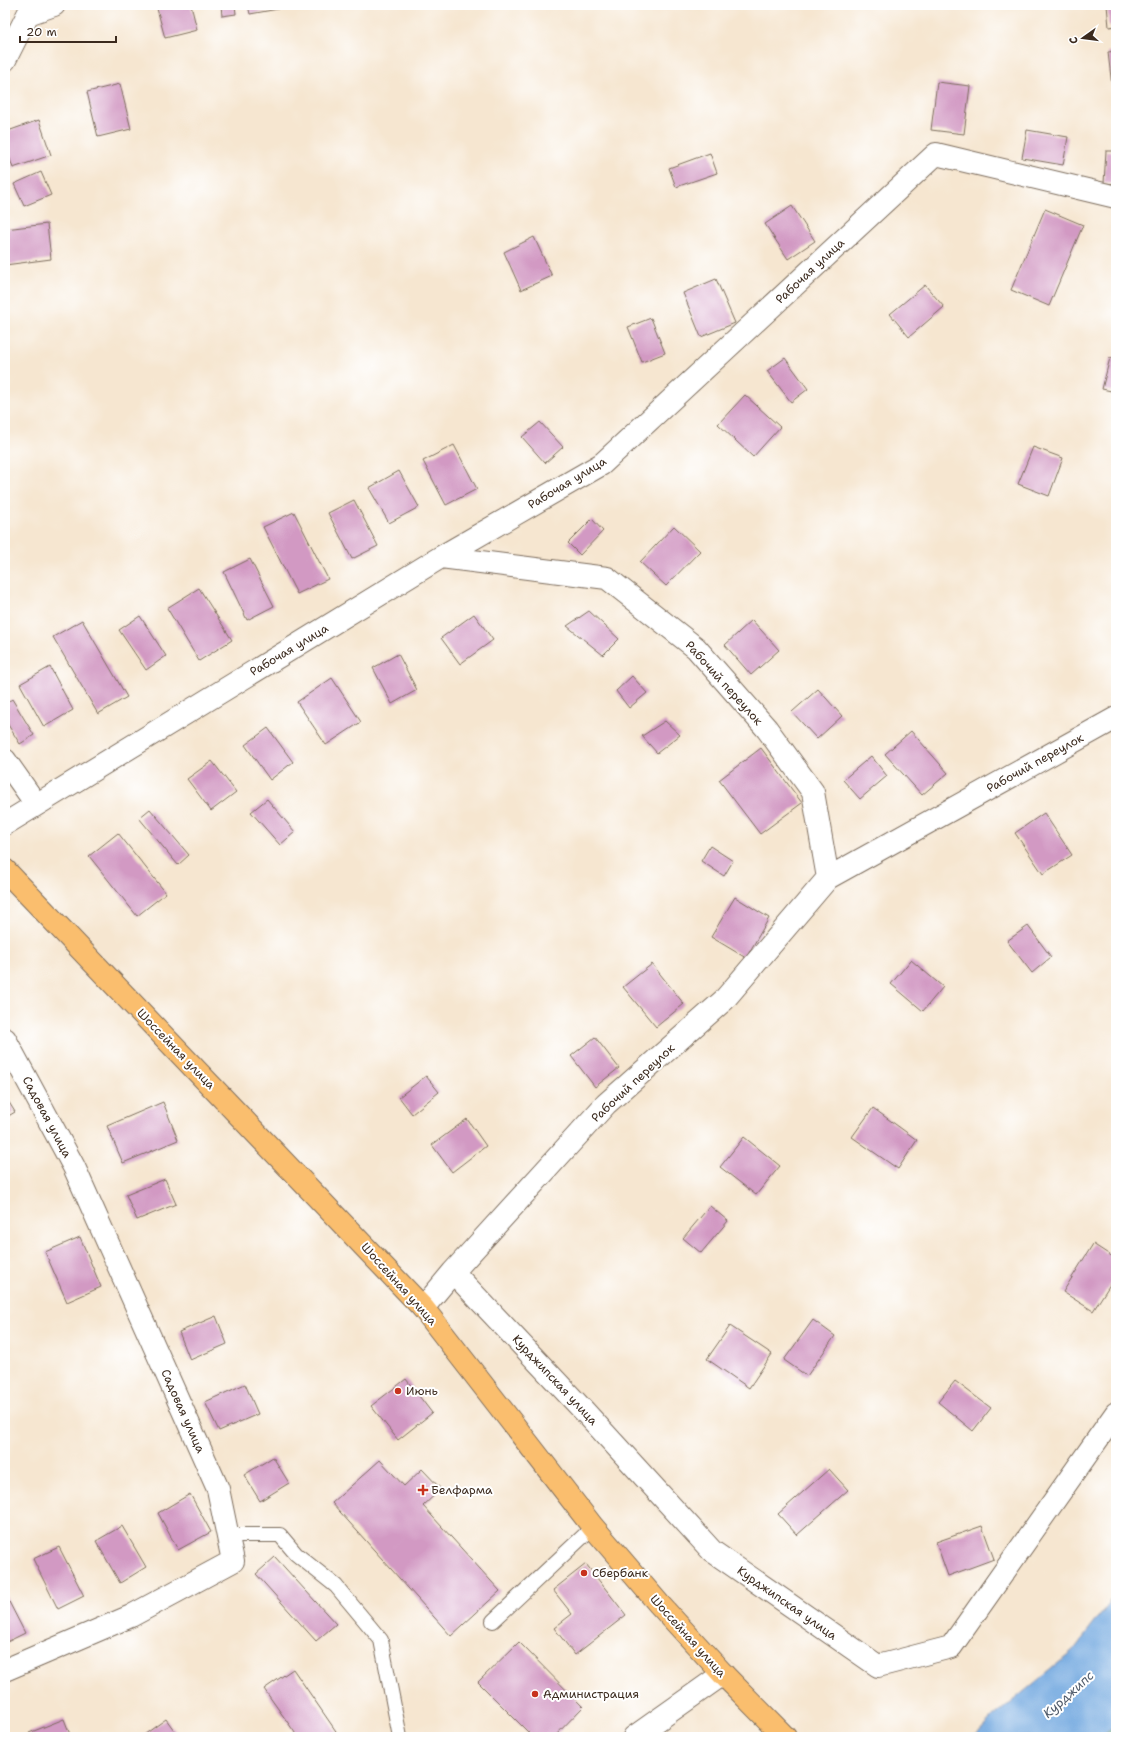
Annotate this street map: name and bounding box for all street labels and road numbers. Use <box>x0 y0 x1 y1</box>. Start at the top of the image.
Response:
street label: Рабочая улица <box>772 234 848 307</box>
street label: Рабочая улица <box>525 453 610 513</box>
street label: Рабочая улица <box>247 620 332 680</box>
street label: Рабочий переулок <box>682 637 767 729</box>
street label: Рабочий переулок <box>984 729 1087 796</box>
street label: Шоссейная улица <box>133 1005 219 1093</box>
street label: Рабочий переулок <box>588 1040 679 1126</box>
street label: Садовая улица <box>19 1073 75 1161</box>
street label: Шоссейная улица <box>358 1239 441 1329</box>
street label: Курджипская улица <box>509 1331 602 1429</box>
street label: Садовая улица <box>157 1367 209 1456</box>
street label: Курджипская улица <box>734 1563 840 1644</box>
street label: Шоссейная улица <box>647 1591 730 1681</box>

